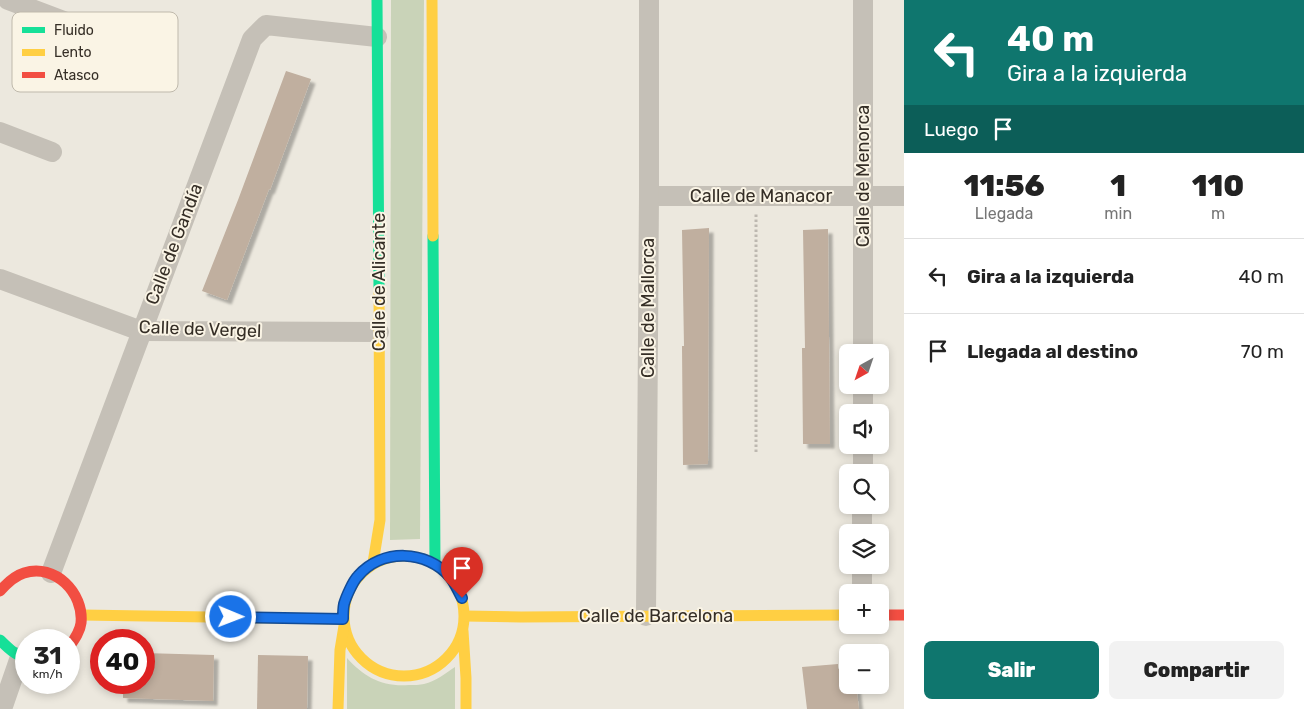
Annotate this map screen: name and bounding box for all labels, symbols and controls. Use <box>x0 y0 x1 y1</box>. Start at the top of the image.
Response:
legend <box>12 12 178 92</box>
text: 40 m <box>1007 18 1094 60</box>
icon: left <box>924 20 989 85</box>
text: Fluido <box>54 22 94 39</box>
text: Lento <box>54 44 91 61</box>
text: Gira a la izquierda <box>1007 60 1187 87</box>
text: Atasco <box>54 67 99 84</box>
street label: Calle de Menorca <box>852 105 874 247</box>
icon: arrive <box>989 115 1017 143</box>
text: Luego <box>924 118 979 141</box>
text: 11:56 <box>964 168 1045 204</box>
text: 1 <box>1110 168 1126 204</box>
text: 110 <box>1192 168 1244 204</box>
street label: Calle de Gandía <box>141 180 207 308</box>
street label: Calle de Manacor <box>690 185 832 207</box>
text: Llegada <box>975 204 1033 223</box>
text: min <box>1104 204 1132 223</box>
text: m <box>1211 204 1225 223</box>
street label: Calle de Alicante <box>368 213 390 351</box>
street label: Calle de Mallorca <box>637 238 659 378</box>
icon: left <box>924 262 952 290</box>
text: Gira a la izquierda <box>967 265 1134 288</box>
text: 40 m <box>1239 265 1284 288</box>
street label: Calle de Vergel <box>138 316 262 342</box>
icon: arrive <box>924 337 952 365</box>
text: Llegada al destino <box>967 340 1138 363</box>
text: 70 m <box>1241 340 1284 363</box>
north arrow <box>839 344 889 394</box>
map controls <box>839 344 889 694</box>
button: sound <box>839 404 889 454</box>
button: search <box>839 464 889 514</box>
button: layers <box>839 524 889 574</box>
pin <box>441 547 483 598</box>
icon: arrive <box>448 554 476 582</box>
button: + <box>839 584 889 634</box>
position arrow <box>204 590 256 642</box>
street label: Calle de Barcelona <box>579 605 733 627</box>
speed limit sign: 40 <box>90 629 155 694</box>
text: 31 <box>33 641 62 670</box>
button: Salir <box>924 641 1099 699</box>
button: Compartir <box>1109 641 1284 699</box>
button: − <box>839 644 889 694</box>
text: km/h <box>33 667 62 681</box>

